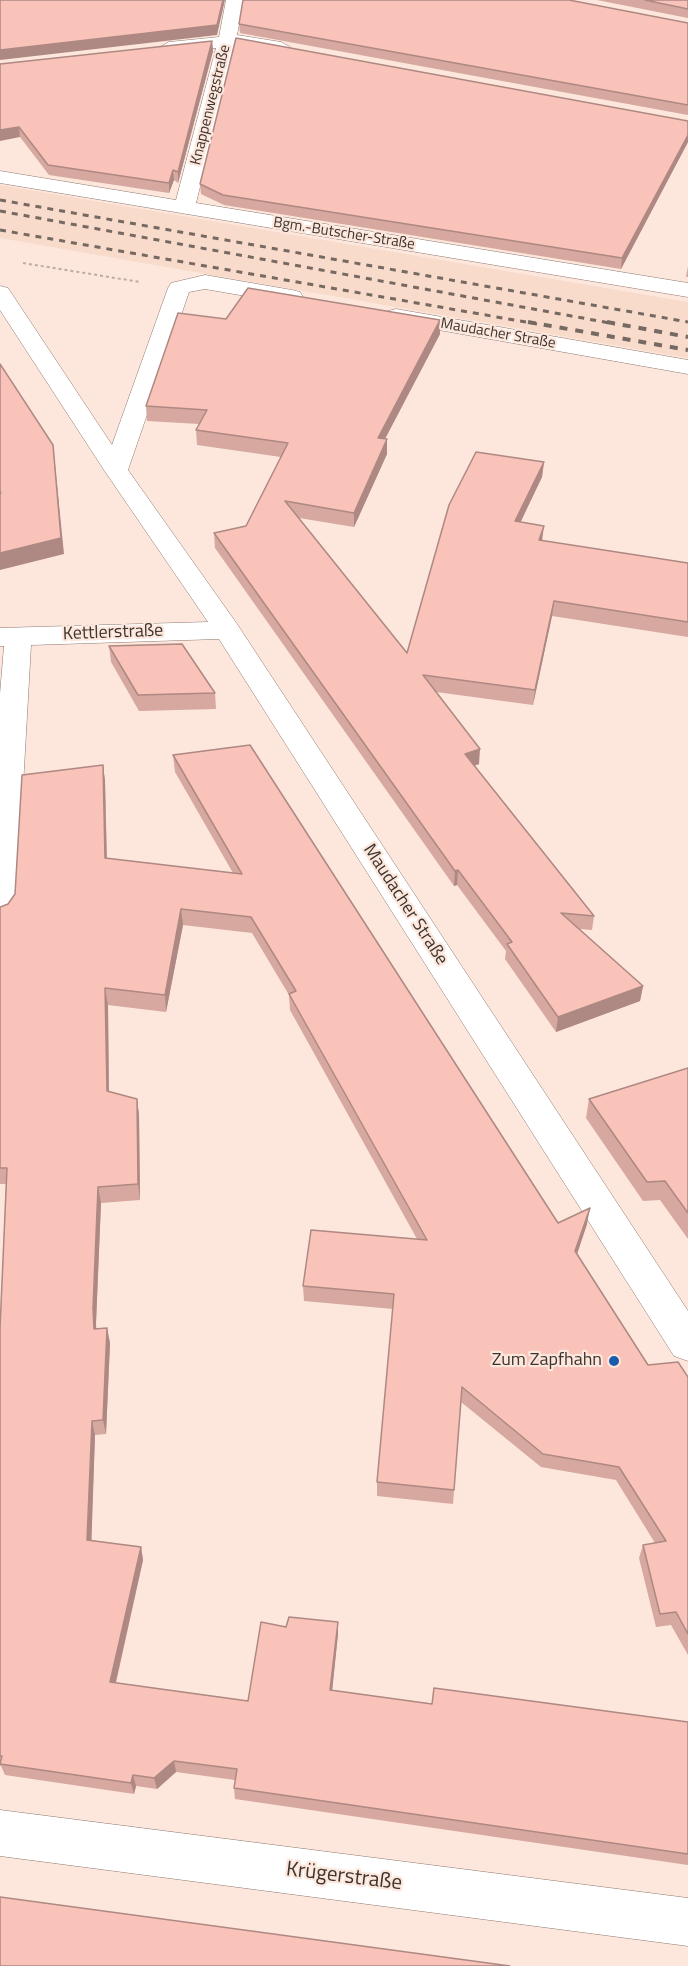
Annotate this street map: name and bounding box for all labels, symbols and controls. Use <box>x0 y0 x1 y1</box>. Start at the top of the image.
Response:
street label: Knappenwegstraße <box>187 43 235 167</box>
street label: Bgm.-Butscher-Straße <box>272 214 416 254</box>
street label: Maudacher Straße <box>439 315 557 353</box>
street label: Kettlerstraße <box>62 620 164 646</box>
street label: Maudacher Straße <box>358 841 452 969</box>
place label: Zum Zapfhahn <box>492 1350 602 1372</box>
marker: Zum Zapfhahn <box>607 1354 621 1368</box>
street label: Krügerstraße <box>285 1857 403 1897</box>

